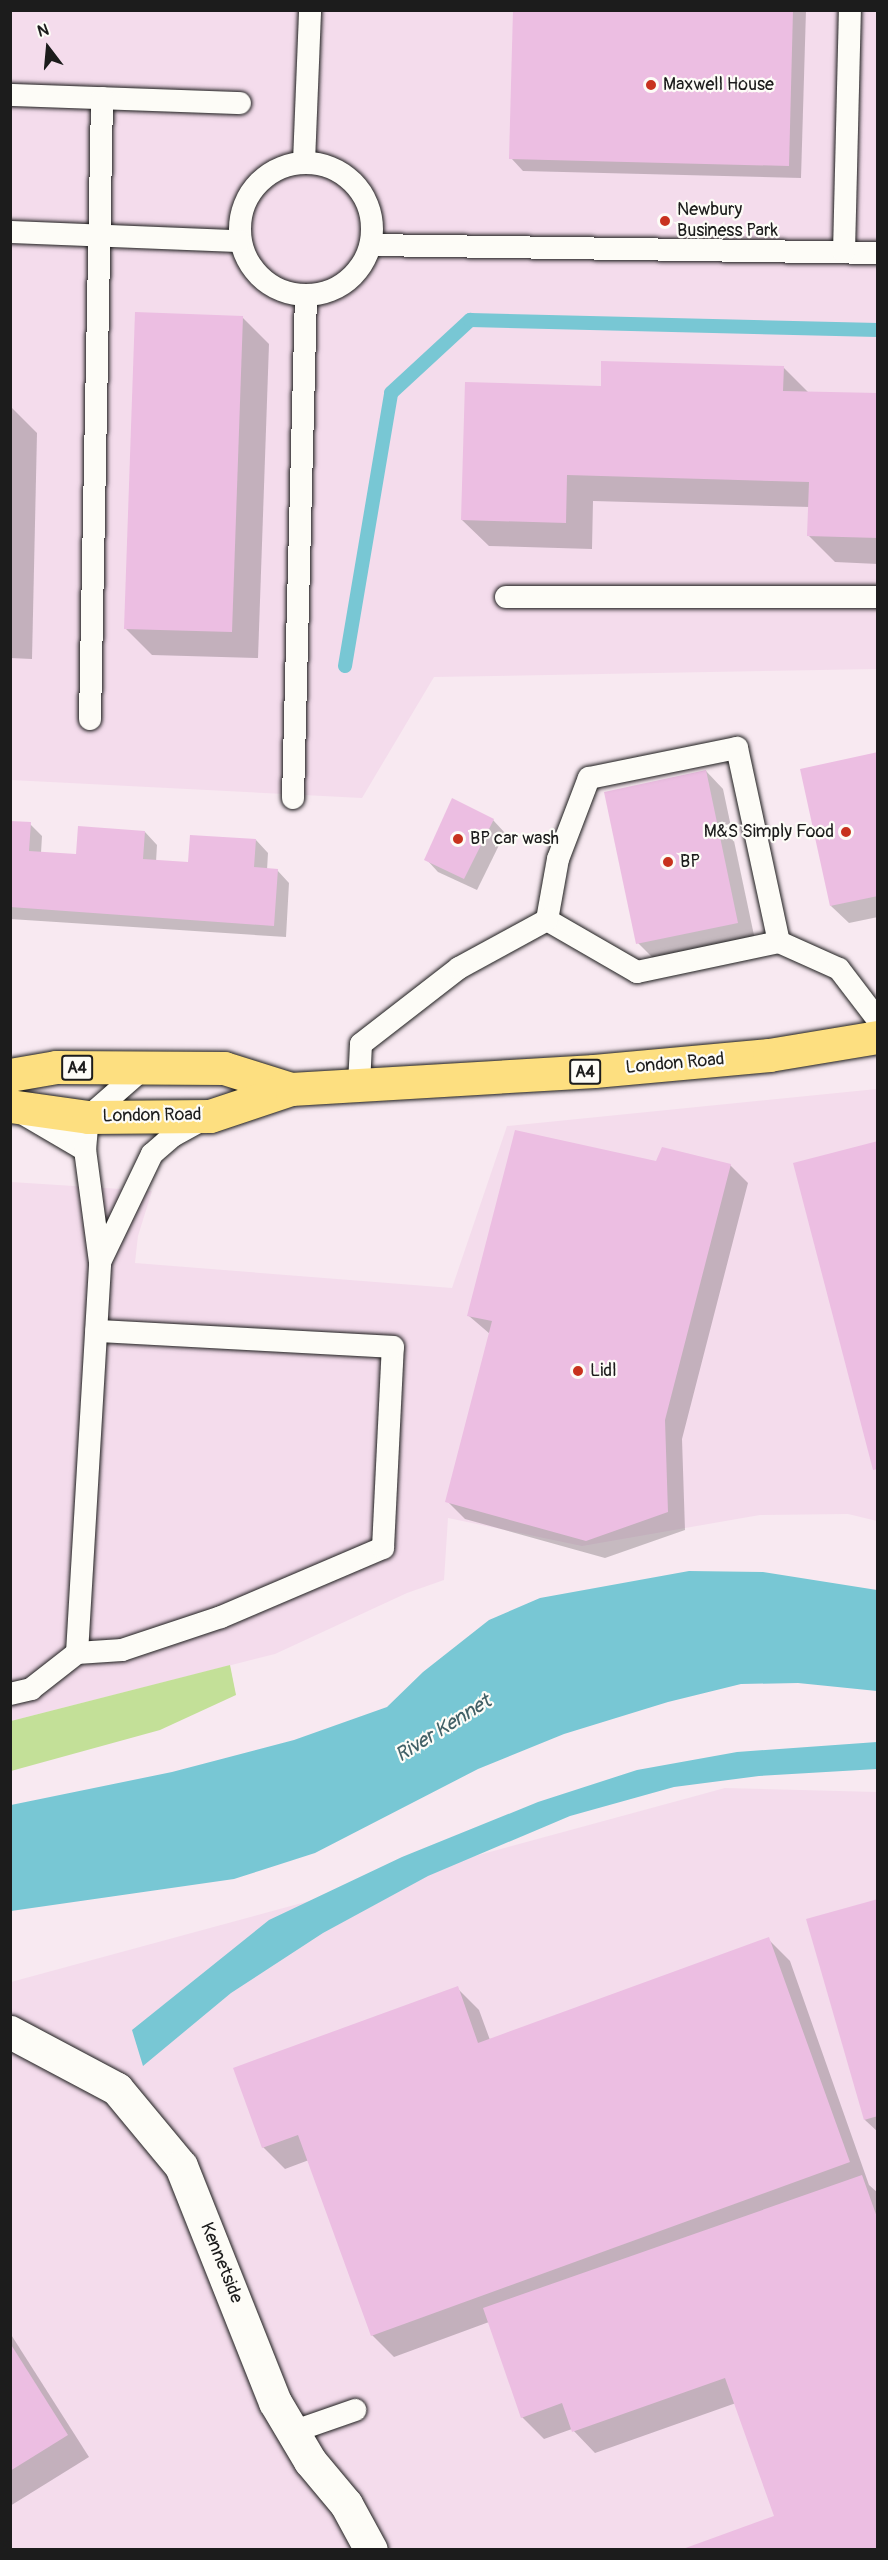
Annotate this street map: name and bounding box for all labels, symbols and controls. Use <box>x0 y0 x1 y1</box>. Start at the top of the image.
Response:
north arrow <box>18 18 78 78</box>
text: N <box>35 20 51 42</box>
place label: Maxwell House <box>663 74 774 96</box>
marker: Maxwell House <box>644 78 658 92</box>
place label: Newbury Business Park <box>677 200 778 242</box>
marker: Newbury Business Park <box>658 214 672 228</box>
place label: M&S Simply Food <box>704 821 834 843</box>
marker: M&S Simply Food <box>839 825 853 839</box>
place label: BP car wash <box>470 828 559 850</box>
marker: BP car wash <box>451 832 465 846</box>
place label: BP <box>680 851 700 873</box>
marker: BP <box>661 855 675 869</box>
street label: London Road <box>625 1049 725 1079</box>
road number: A4 <box>60 1055 94 1081</box>
road number: A4 <box>568 1059 602 1085</box>
street label: London Road <box>102 1104 202 1128</box>
place label: Lidl <box>590 1360 616 1382</box>
marker: Lidl <box>571 1364 585 1378</box>
water label: River Kennet <box>391 1689 495 1767</box>
street label: Kennetside <box>195 2220 247 2306</box>

